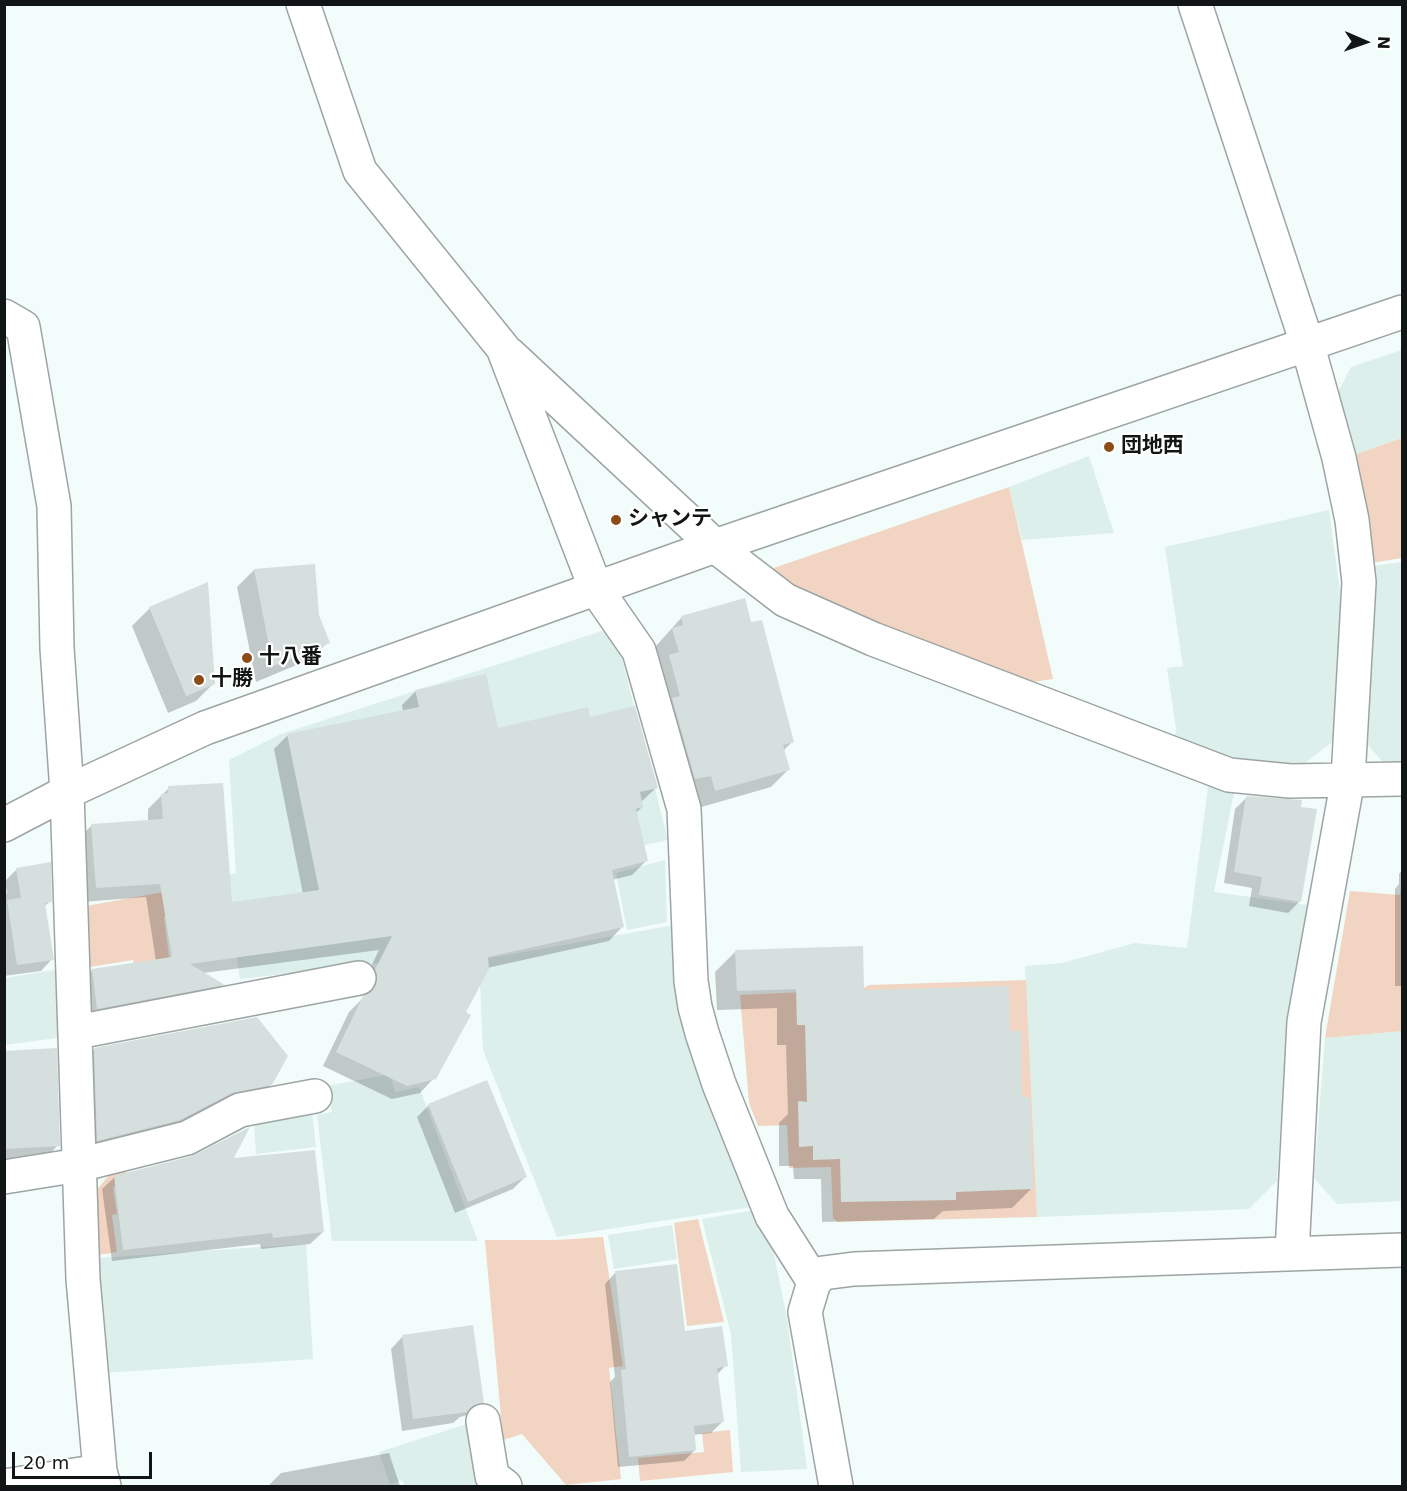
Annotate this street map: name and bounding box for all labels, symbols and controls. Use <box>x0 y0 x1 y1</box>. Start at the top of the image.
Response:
north arrow <box>1335 12 1395 72</box>
text: N <box>1374 36 1393 50</box>
place label: 団地西 <box>1121 434 1184 460</box>
marker: 団地西 <box>1102 440 1116 454</box>
place label: シャンテ <box>628 507 712 533</box>
marker: シャンテ <box>609 513 623 527</box>
place label: 十八番 <box>259 645 322 671</box>
marker: 十八番 <box>240 651 254 665</box>
place label: 十勝 <box>211 667 253 693</box>
marker: 十勝 <box>192 673 206 687</box>
scale bar <box>15 1440 154 1478</box>
text: 20 m <box>23 1452 69 1473</box>

